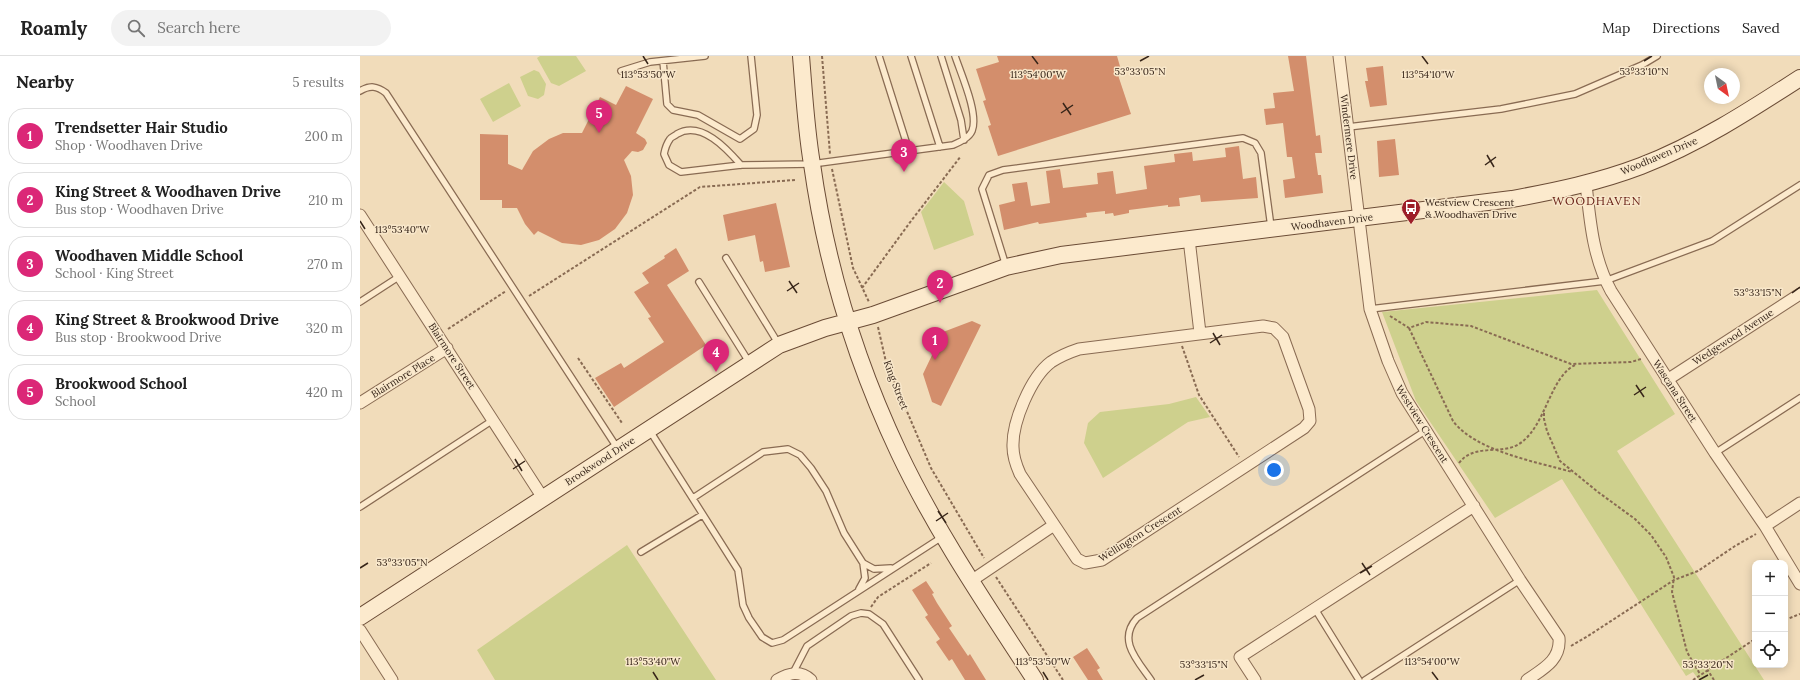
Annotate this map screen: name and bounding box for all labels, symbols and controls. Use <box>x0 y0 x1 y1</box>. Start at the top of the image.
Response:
search box <box>111 10 391 46</box>
text: Roamly <box>20 16 87 40</box>
icon: search <box>125 17 147 39</box>
text: Search here <box>157 18 241 37</box>
text: Map <box>1602 19 1630 37</box>
text: Directions <box>1652 19 1720 37</box>
text: Saved <box>1742 19 1780 37</box>
text: 53°33'05"N <box>1114 65 1166 78</box>
text: 53°33'10"N <box>1619 65 1669 78</box>
text: 113°53'50"W <box>620 68 677 81</box>
text: 113°54'00"W <box>1010 68 1067 81</box>
text: 113°54'10"W <box>1402 68 1456 81</box>
north arrow <box>1704 68 1740 104</box>
text: Nearby <box>16 71 74 93</box>
text: 5 results <box>293 74 344 91</box>
street label: Windermere Drive <box>1337 93 1361 181</box>
pin: 5 <box>586 100 612 133</box>
text: Trendsetter Hair Studio <box>55 118 228 137</box>
text: 1 <box>27 128 33 145</box>
text: 200 m <box>305 128 343 145</box>
street label: Woodhaven Drive <box>1619 134 1700 178</box>
text: Shop · Woodhaven Drive <box>55 137 203 154</box>
pin: 3 <box>891 139 917 172</box>
text: King Street & Woodhaven Drive <box>55 182 281 201</box>
text: 2 <box>27 192 33 209</box>
text: 210 m <box>308 192 343 209</box>
district label: WOODHAVEN <box>1552 193 1642 208</box>
place label: Westview Crescent & Woodhaven Drive <box>1425 196 1518 221</box>
bus stop icon: Westview Crescent & Woodhaven Drive <box>1400 197 1422 225</box>
text: Bus stop · Woodhaven Drive <box>55 201 224 218</box>
street label: Woodhaven Drive <box>1290 210 1374 233</box>
text: 113°53'40"W <box>375 223 430 236</box>
text: Woodhaven Middle School <box>55 246 243 265</box>
text: 3 <box>26 256 34 273</box>
text: 270 m <box>307 256 343 273</box>
text: School · King Street <box>55 265 174 282</box>
pin: 2 <box>927 270 953 303</box>
text: 53°33'15"N <box>1734 286 1783 299</box>
street label: Wedgewood Avenue <box>1690 306 1776 368</box>
text: King Street & Brookwood Drive <box>55 310 279 329</box>
text: 4 <box>26 320 34 337</box>
text: 320 m <box>306 320 343 337</box>
street label: Blairmore Street <box>426 320 478 392</box>
pin: 1 <box>922 327 948 360</box>
text: Bus stop · Brookwood Drive <box>55 329 222 346</box>
pin: 4 <box>703 339 729 372</box>
street label: Blairmore Place <box>369 351 438 401</box>
street label: Wascana Street <box>1650 357 1700 425</box>
street label: King Street <box>881 358 911 412</box>
text: Brookwood School <box>55 374 187 393</box>
street label: Westview Crescent <box>1393 383 1451 465</box>
text: 5 <box>26 384 34 401</box>
text: 420 m <box>306 384 343 401</box>
text: School <box>55 393 96 410</box>
street label: Brookwood Drive <box>563 433 638 488</box>
your location <box>1264 460 1284 480</box>
street label: Wellington Crescent <box>1096 503 1184 565</box>
text: 53°33'05"N <box>376 556 428 569</box>
map controls <box>1752 560 1788 668</box>
button: + <box>1752 560 1788 596</box>
button: − <box>1752 596 1788 632</box>
button: locate <box>1752 632 1788 668</box>
text: 113°53'40"W <box>626 655 681 668</box>
text: 113°53'50"W <box>1015 655 1072 668</box>
text: 113°54'00"W <box>1404 655 1461 668</box>
text: 53°33'15"N <box>1180 658 1229 671</box>
text: 53°33'20"N <box>1683 658 1734 671</box>

